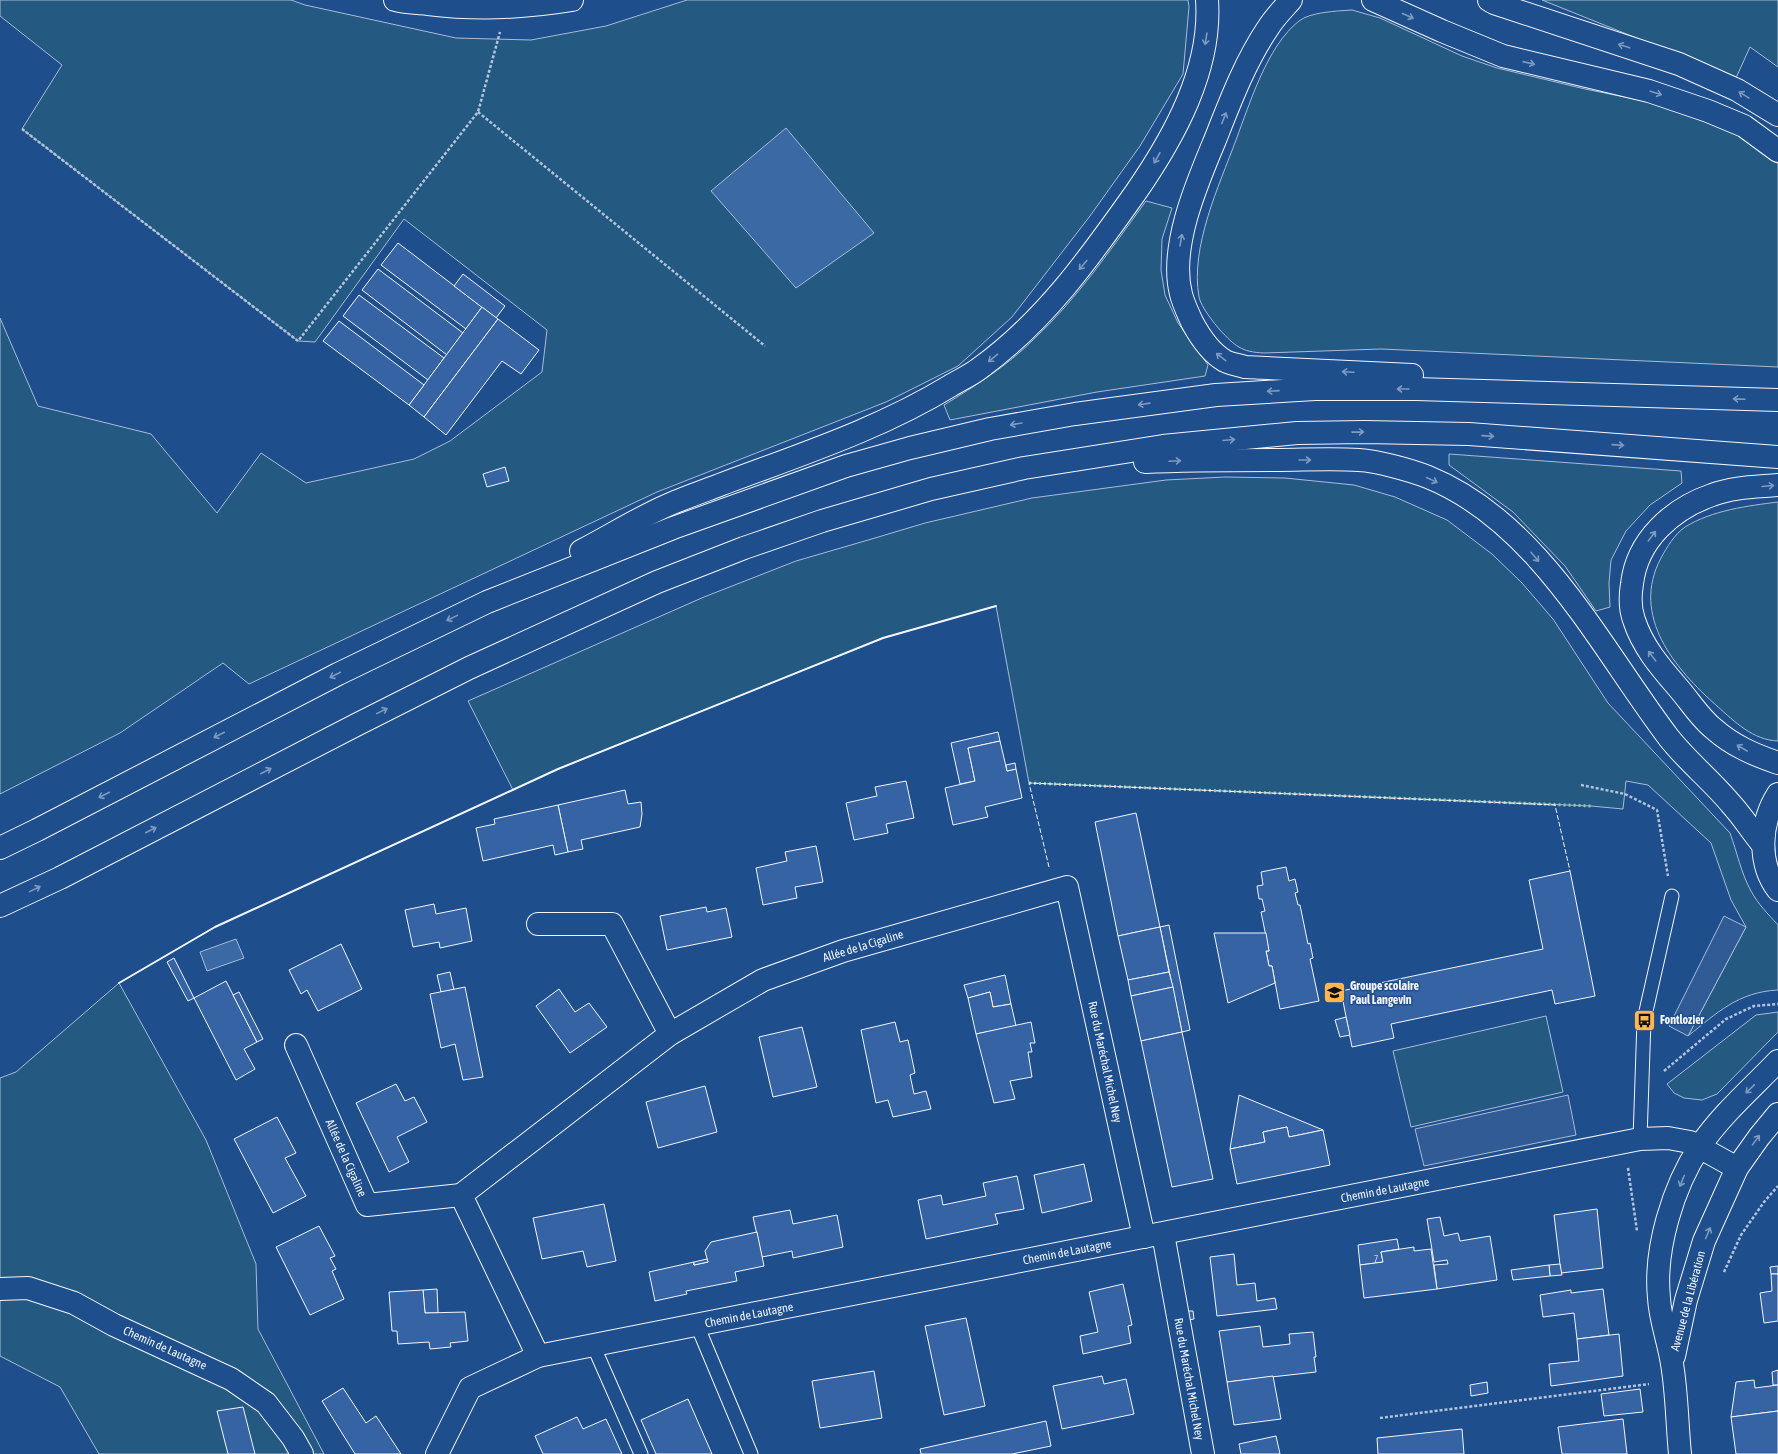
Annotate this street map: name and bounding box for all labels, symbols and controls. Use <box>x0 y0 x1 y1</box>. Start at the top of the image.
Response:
one-way arrow <box>1402 13 1414 20</box>
one-way arrow <box>1202 32 1210 45</box>
one-way arrow <box>1618 42 1631 49</box>
one-way arrow <box>1523 59 1536 67</box>
one-way arrow <box>1649 90 1662 97</box>
one-way arrow <box>1739 90 1751 98</box>
one-way arrow <box>1220 112 1228 124</box>
one-way arrow <box>1153 152 1161 164</box>
one-way arrow <box>1178 234 1186 247</box>
one-way arrow <box>1079 260 1088 271</box>
one-way arrow <box>987 353 998 362</box>
one-way arrow <box>1216 353 1226 362</box>
one-way arrow <box>1342 368 1355 375</box>
one-way arrow <box>1397 385 1410 393</box>
one-way arrow <box>1267 388 1280 395</box>
one-way arrow <box>1733 395 1746 402</box>
one-way arrow <box>1138 400 1151 408</box>
one-way arrow <box>1010 421 1023 429</box>
one-way arrow <box>1351 428 1364 436</box>
one-way arrow <box>1481 432 1494 439</box>
one-way arrow <box>1222 436 1235 444</box>
one-way arrow <box>1611 441 1624 448</box>
one-way arrow <box>1298 456 1311 464</box>
one-way arrow <box>1168 457 1181 464</box>
one-way arrow <box>1425 477 1437 484</box>
one-way arrow <box>1761 482 1774 490</box>
one-way arrow <box>1648 530 1656 541</box>
one-way arrow <box>1530 552 1539 562</box>
one-way arrow <box>446 615 458 622</box>
one-way arrow <box>1648 650 1656 661</box>
one-way arrow <box>329 672 341 680</box>
one-way arrow <box>376 707 388 715</box>
one-way arrow <box>214 732 226 740</box>
one-way arrow <box>1736 744 1748 752</box>
one-way arrow <box>260 766 272 774</box>
one-way arrow <box>98 792 110 800</box>
one-way arrow <box>145 826 157 833</box>
one-way arrow <box>29 885 41 892</box>
street label: Allée de la Cigaline <box>821 927 905 965</box>
place label: Groupe scolaire Paul Langevin <box>1350 979 1419 1007</box>
school or university icon: Groupe scolaire Paul Langevin <box>1322 980 1348 1006</box>
street label: Rue du Maréchal Michel Ney <box>1085 1000 1125 1124</box>
bus stop icon: Fontlozier <box>1631 1007 1657 1033</box>
place label: Fontlozier <box>1660 1013 1705 1027</box>
one-way arrow <box>1745 1084 1755 1094</box>
street label: Allée de la Cigaline <box>323 1117 369 1199</box>
one-way arrow <box>1752 1135 1761 1146</box>
one-way arrow <box>1677 1174 1685 1186</box>
street label: Chemin de Lautagne <box>1340 1175 1430 1205</box>
one-way arrow <box>1705 1227 1712 1239</box>
street label: Chemin de Lautagne <box>1022 1237 1112 1267</box>
street label: Avenue de la Libération <box>1668 1249 1708 1353</box>
house number: 7 <box>1374 1253 1379 1264</box>
street label: Chemin de Lautagne <box>704 1300 794 1330</box>
street label: Rue du Maréchal Michel Ney <box>1171 1317 1207 1441</box>
street label: Chemin de Lautagne <box>121 1323 209 1373</box>

